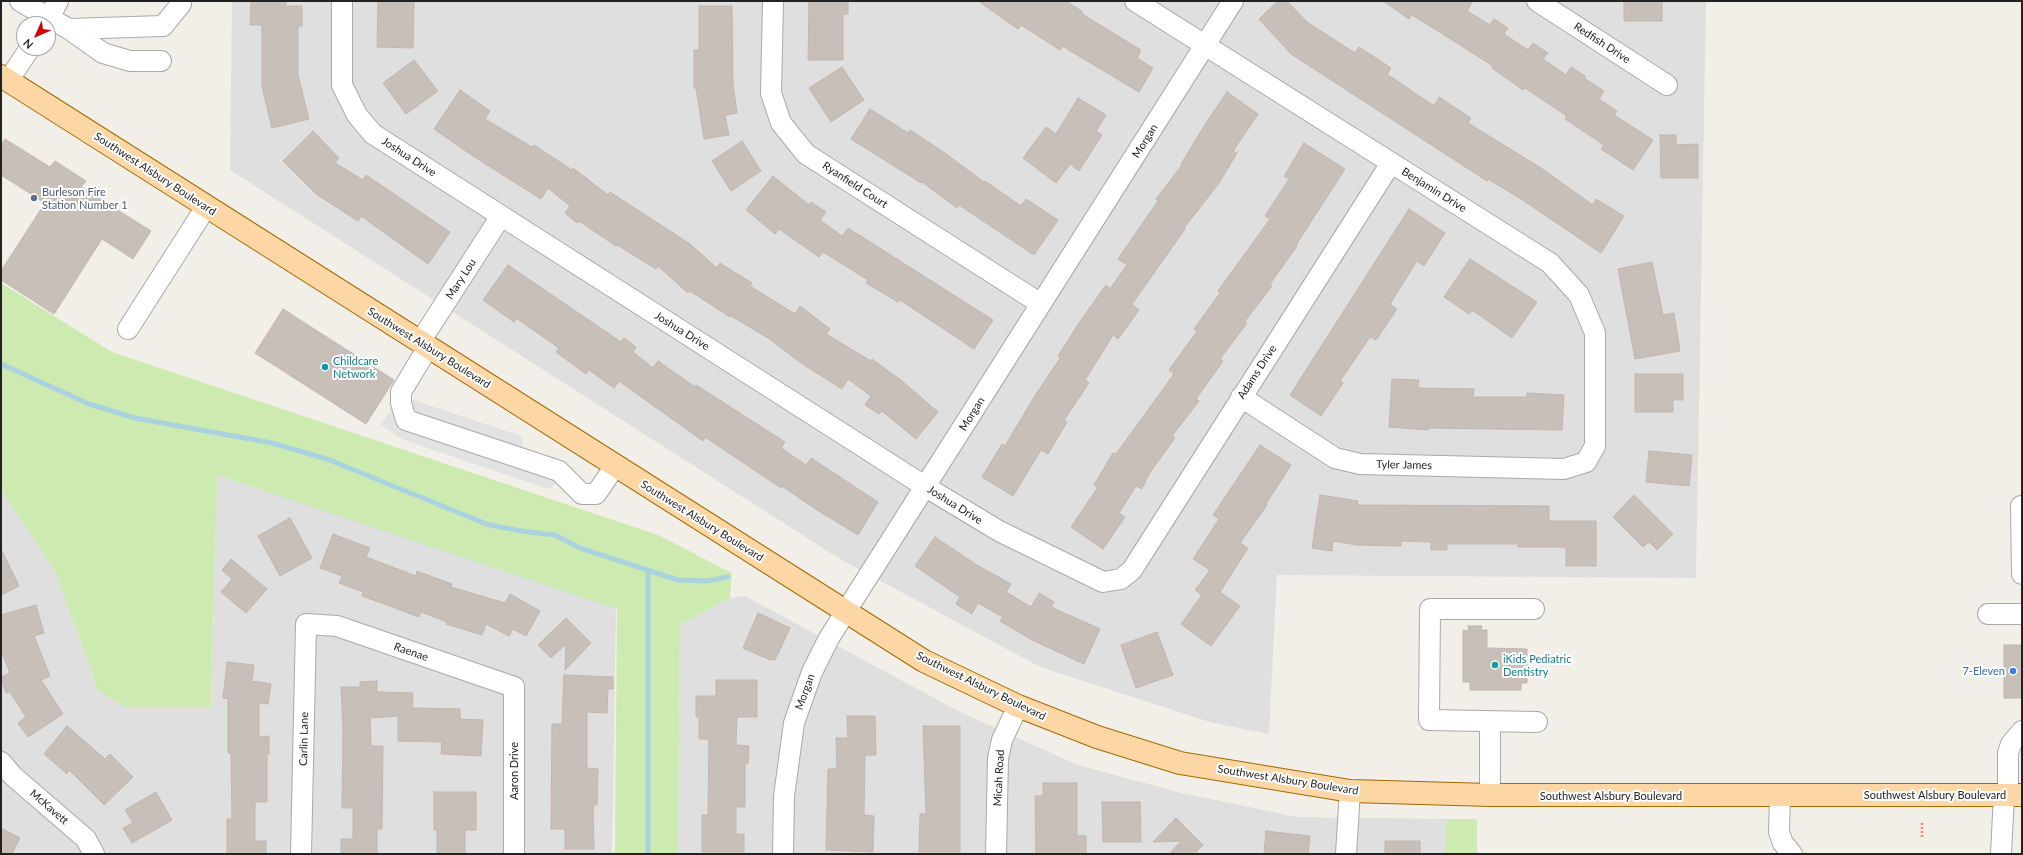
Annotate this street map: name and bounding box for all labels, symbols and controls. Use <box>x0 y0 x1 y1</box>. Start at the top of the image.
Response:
north arrow <box>16 16 56 56</box>
street label: Redfish Drive <box>1571 20 1633 66</box>
text: N <box>20 37 35 52</box>
street label: Morgan <box>1129 122 1161 160</box>
street label: Southwest Alsbury Boulevard <box>92 130 218 218</box>
street label: Joshua Drive <box>379 135 439 179</box>
street label: Ryanfield Court <box>820 159 890 211</box>
street label: Benjamin Drive <box>1399 165 1469 215</box>
place label: Burleson Fire Station Number 1 <box>42 185 128 211</box>
marker: Burleson Fire Station Number 1 <box>29 193 39 203</box>
street label: Mary Lou <box>443 256 479 302</box>
street label: Southwest Alsbury Boulevard <box>365 305 493 391</box>
street label: Joshua Drive <box>652 309 712 353</box>
street label: Adams Drive <box>1235 342 1279 402</box>
place label: Childcare Network <box>333 354 378 380</box>
marker: Childcare Network <box>320 362 330 372</box>
street label: Morgan <box>956 395 988 433</box>
street label: Tyler James <box>1376 458 1432 472</box>
street label: Southwest Alsbury Boulevard <box>638 478 766 564</box>
street label: Joshua Drive <box>925 483 985 527</box>
street label: Raenae <box>392 640 430 664</box>
street label: Southwest Alsbury Boulevard <box>914 649 1048 723</box>
place label: iKids Pediatric Dentistry <box>1503 652 1571 678</box>
marker: iKids Pediatric Dentistry <box>1490 660 1500 670</box>
place label: 7-Eleven <box>1962 664 2005 678</box>
marker: 7-Eleven <box>2008 666 2018 676</box>
street label: Morgan <box>792 672 818 712</box>
street label: Carlin Lane <box>297 712 311 766</box>
street label: Aaron Drive <box>507 742 521 800</box>
street label: Micah Road <box>991 749 1007 807</box>
street label: Southwest Alsbury Boulevard <box>1217 762 1359 798</box>
street label: McKavett <box>27 787 71 827</box>
street label: Southwest Alsbury Boulevard <box>1864 788 2006 802</box>
street label: Southwest Alsbury Boulevard <box>1540 789 1682 803</box>

